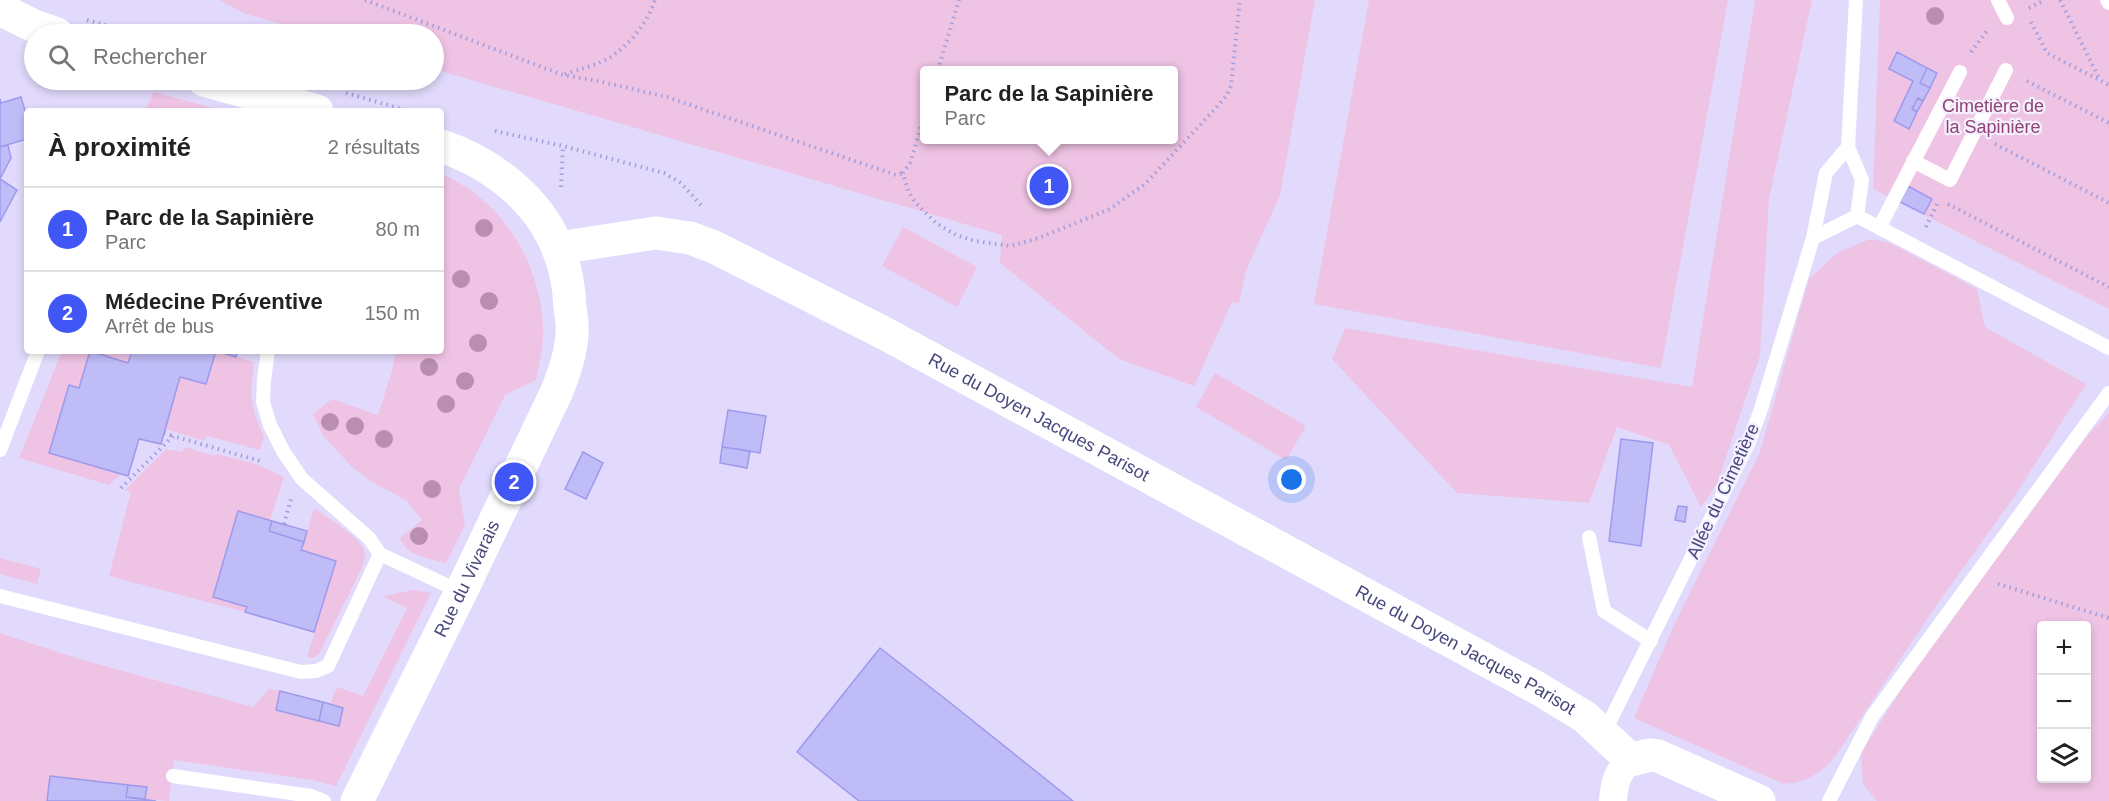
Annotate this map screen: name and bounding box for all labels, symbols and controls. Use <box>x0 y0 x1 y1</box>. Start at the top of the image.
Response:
search box <box>24 24 444 90</box>
icon: search <box>45 41 78 74</box>
text: Rechercher <box>93 44 207 69</box>
popup <box>920 66 1178 144</box>
text: Parc de la Sapinière <box>944 81 1154 106</box>
park label: Cimetière de la Sapinière <box>1942 96 2044 137</box>
text: Parc <box>944 107 986 129</box>
text: À proximité <box>48 132 191 162</box>
text: 2 résultats <box>328 136 420 158</box>
pin: 1 <box>1030 164 1068 208</box>
text: Parc de la Sapinière <box>105 205 314 230</box>
text: 1 <box>62 218 73 240</box>
text: 80 m <box>376 218 420 240</box>
text: Parc <box>105 231 146 253</box>
text: Médecine Préventive <box>105 289 323 314</box>
text: 2 <box>62 302 73 324</box>
text: 150 m <box>364 302 420 324</box>
text: Arrêt de bus <box>105 315 214 337</box>
street label: Rue du Doyen Jacques Parisot <box>925 349 1153 485</box>
street label: Allée du Cimetière <box>1683 420 1763 562</box>
pin: 2 <box>494 460 534 504</box>
your location <box>1277 465 1306 494</box>
street label: Rue du Vivarais <box>430 517 504 640</box>
street label: Rue du Doyen Jacques Parisot <box>1352 581 1579 719</box>
map controls <box>2037 621 2091 783</box>
button: + <box>2037 621 2091 675</box>
button: − <box>2037 675 2091 729</box>
button: layers <box>2037 729 2091 783</box>

